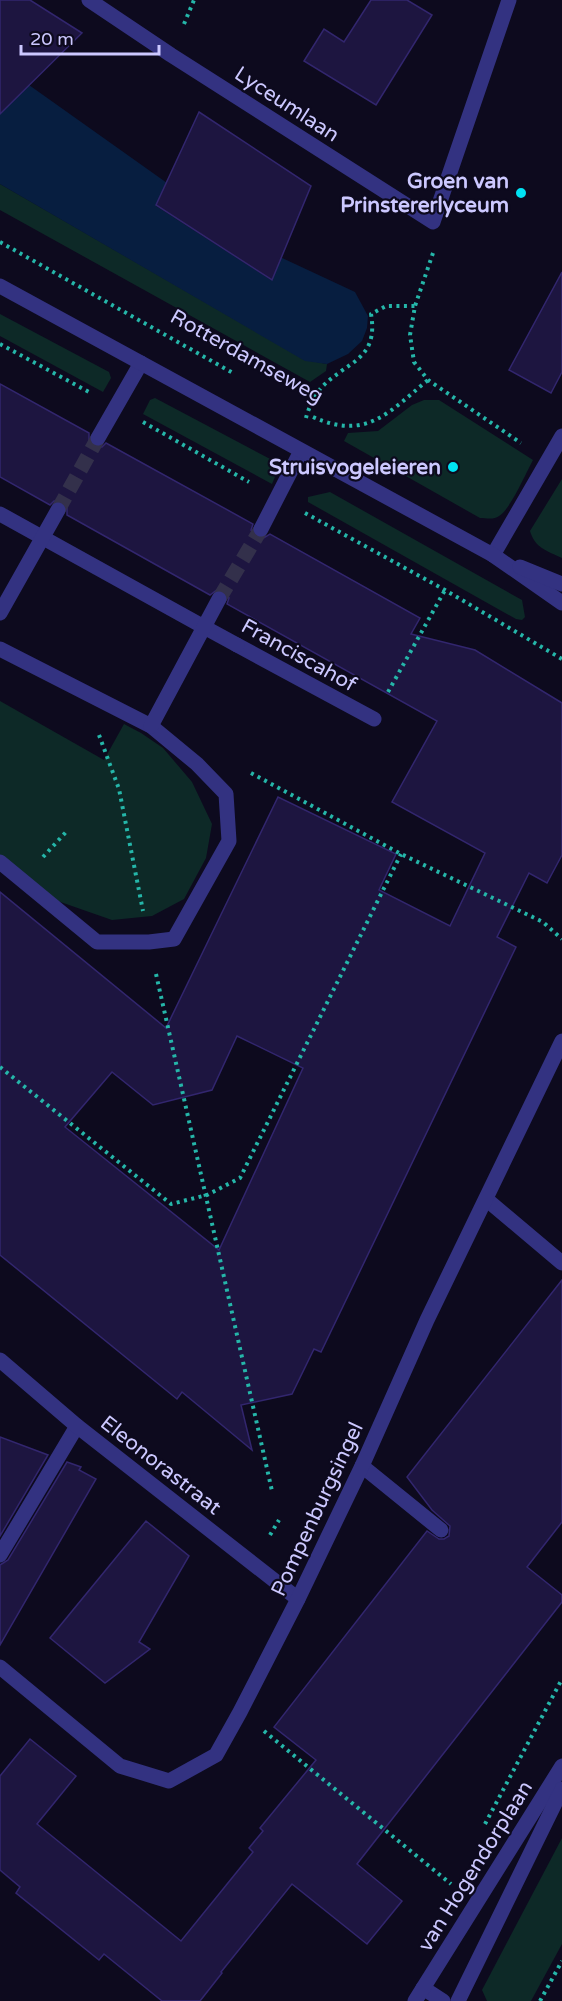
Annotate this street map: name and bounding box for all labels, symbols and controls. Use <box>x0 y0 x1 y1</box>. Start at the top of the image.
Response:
scale bar <box>21 18 159 56</box>
text: 20 m <box>30 28 74 50</box>
street label: Lyceumlaan <box>230 61 344 148</box>
place label: Groen van Prinstererlyceum <box>340 169 509 218</box>
marker: Groen van Prinstererlyceum <box>514 186 528 200</box>
street label: Rotterdamseweg <box>166 304 328 409</box>
place label: Struisvogeleieren <box>269 455 441 480</box>
marker: Struisvogeleieren <box>446 460 460 474</box>
street label: Franciscahof <box>237 614 361 697</box>
street label: Eleonorastraat <box>95 1411 226 1520</box>
street label: Pompenburgsingel <box>266 1418 369 1600</box>
street label: van Hogendorplaan <box>413 1776 538 1956</box>

